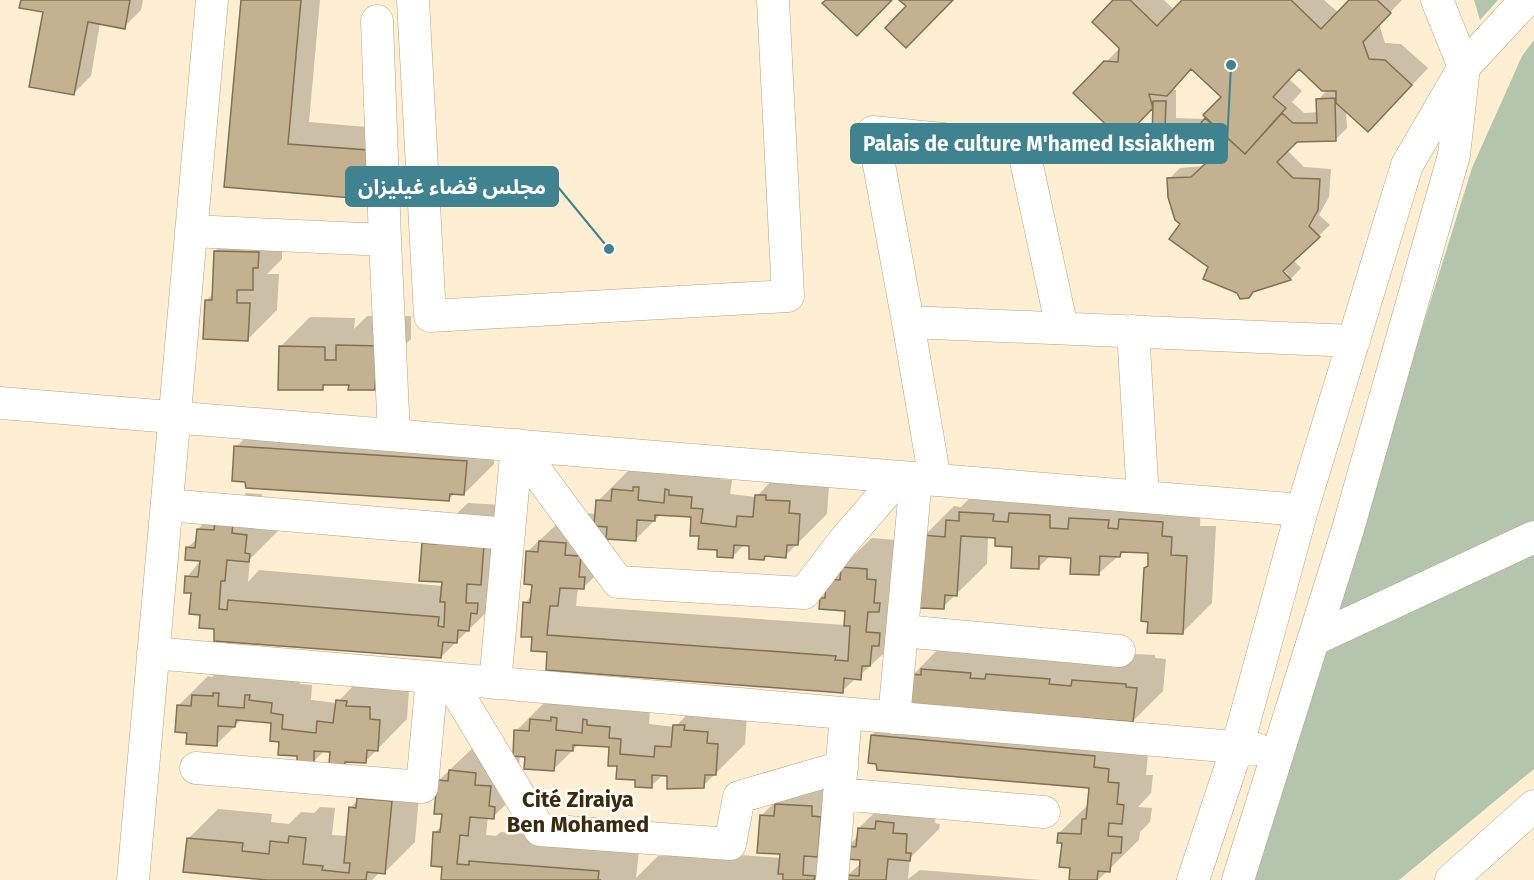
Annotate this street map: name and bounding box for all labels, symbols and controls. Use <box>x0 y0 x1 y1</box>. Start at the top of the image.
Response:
callout: Palais de culture M'hamed Issiakhem <box>851 124 1227 163</box>
text: Palais de culture M'hamed Issiakhem <box>863 131 1215 157</box>
callout: مجلس قضاء غيليزان <box>346 167 558 206</box>
text: مجلس قضاء غيليزان <box>358 174 546 200</box>
district label: Cité Ziraiya Ben Mohamed <box>507 786 649 838</box>

